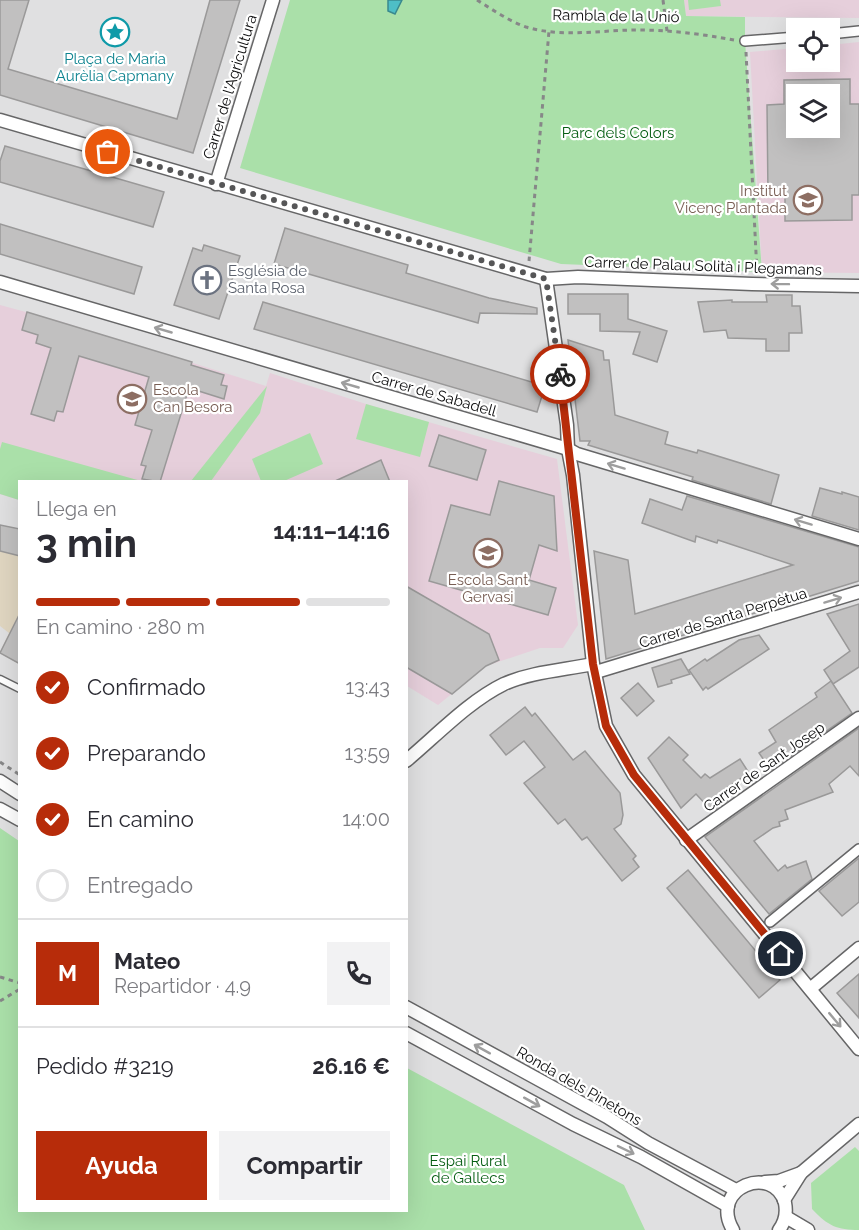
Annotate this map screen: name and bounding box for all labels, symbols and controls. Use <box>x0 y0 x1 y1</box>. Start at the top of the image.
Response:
street label: Rambla de la Unió <box>552 6 680 26</box>
street label: Carrer de l'Agricultura <box>199 12 261 162</box>
place icon: Plaça de Maria Aurèlia Capmany <box>99 16 131 48</box>
map controls <box>786 18 840 138</box>
button: locate <box>786 18 840 72</box>
place label: Plaça de Maria Aurèlia Capmany <box>56 50 174 85</box>
button: layers <box>786 84 840 138</box>
park label: Parc dels Colors <box>562 124 674 142</box>
pin <box>82 126 133 177</box>
icon: bag <box>91 135 124 168</box>
place label: Institut Vicenç Plantada <box>675 182 787 217</box>
school or university icon: Institut Vicenç Plantada <box>792 184 824 216</box>
street label: Carrer de Palau Solità i Plegamans <box>584 253 822 279</box>
place label: Església de Santa Rosa <box>228 262 307 297</box>
church icon: Església de Santa Rosa <box>191 264 223 296</box>
one-way arrow <box>770 279 790 290</box>
one-way arrow <box>153 324 172 335</box>
courier <box>530 344 590 404</box>
icon: bike <box>544 358 577 391</box>
street label: Carrer de Sabadell <box>369 368 499 421</box>
one-way arrow <box>341 379 360 390</box>
place label: Escola Can Besora <box>153 381 232 416</box>
school or university icon: Escola Can Besora <box>116 383 148 415</box>
one-way arrow <box>607 460 626 471</box>
text: Llega en <box>36 497 117 521</box>
one-way arrow <box>794 516 813 527</box>
text: 14:11–14:16 <box>273 518 390 544</box>
text: 3 min <box>36 520 137 566</box>
school or university icon: Escola Sant Gervasi <box>472 537 504 569</box>
place label: Escola Sant Gervasi <box>448 571 528 606</box>
street label: Carrer de Santa Perpètua <box>637 584 809 652</box>
one-way arrow <box>823 594 842 605</box>
text: En camino · 280 m <box>36 615 205 639</box>
icon: check <box>36 671 69 704</box>
text: Confirmado <box>87 674 206 700</box>
text: 13:43 <box>345 675 390 699</box>
street label: Carrer de Sant Josep <box>700 718 828 816</box>
icon: check <box>36 737 69 770</box>
text: Preparando <box>87 740 206 766</box>
text: 13:59 <box>344 741 390 765</box>
icon: check <box>36 803 69 836</box>
text: En camino <box>87 806 194 832</box>
text: 14:00 <box>342 807 390 831</box>
text: Entregado <box>87 872 193 898</box>
pin <box>755 928 806 979</box>
icon: home <box>764 937 797 970</box>
button: phone <box>327 942 390 1005</box>
text: Mateo <box>114 948 180 974</box>
text: M <box>58 960 77 986</box>
text: Repartidor · 4.9 <box>114 974 251 998</box>
one-way arrow <box>828 1012 842 1027</box>
one-way arrow <box>474 1043 492 1054</box>
street label: Ronda dels Pinetons <box>513 1043 645 1129</box>
text: Pedido #3219 <box>36 1053 174 1079</box>
text: 26.16 € <box>312 1053 390 1079</box>
one-way arrow <box>522 1097 540 1108</box>
button: Ayuda <box>36 1131 207 1200</box>
button: Compartir <box>219 1131 390 1200</box>
one-way arrow <box>617 1144 635 1156</box>
park label: Espai Rural de Gallecs <box>430 1152 507 1187</box>

